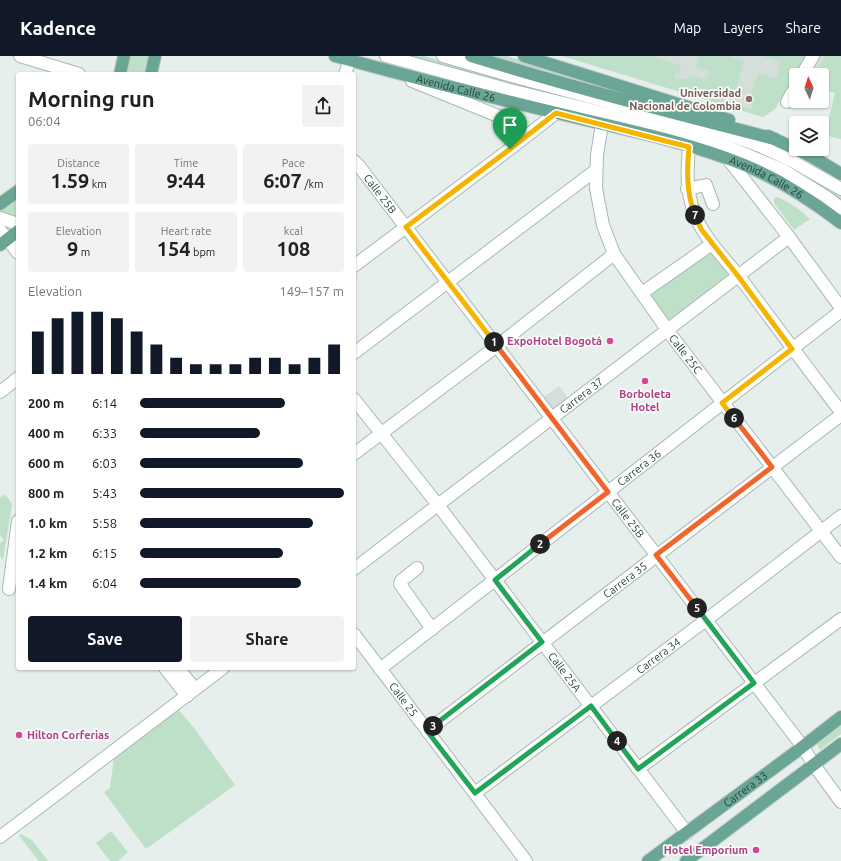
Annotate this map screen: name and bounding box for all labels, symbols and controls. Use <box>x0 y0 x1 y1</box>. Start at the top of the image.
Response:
text: Kadence <box>20 17 96 39</box>
text: Map <box>674 20 701 36</box>
text: Layers <box>723 20 763 36</box>
text: Share <box>785 20 821 36</box>
north arrow <box>789 68 829 108</box>
map controls <box>789 68 829 156</box>
street label: Avenida Calle 26 <box>415 72 497 104</box>
button: share <box>302 85 344 127</box>
text: Morning run <box>28 86 155 111</box>
place label: Universidad Nacional de Colombia <box>629 87 741 112</box>
marker: Universidad Nacional de Colombia <box>744 94 754 104</box>
pin <box>493 108 527 149</box>
text: 06:04 <box>28 114 61 128</box>
icon: arrive <box>499 114 521 136</box>
button: layers <box>789 116 829 156</box>
street label: Avenida Calle 26 <box>728 154 806 201</box>
text: Distance <box>57 157 100 169</box>
text: Time <box>174 157 198 169</box>
text: Pace <box>282 157 305 169</box>
text: 1.59 <box>50 169 89 192</box>
text: 9:44 <box>167 169 205 192</box>
text: 6:07 <box>263 169 302 192</box>
street label: Calle 25B <box>361 172 399 216</box>
text: km <box>89 178 107 190</box>
text: /km <box>302 178 324 190</box>
pin: 7 <box>685 205 705 225</box>
text: 7 <box>692 209 698 221</box>
text: Elevation <box>56 225 102 237</box>
text: Heart rate <box>161 225 211 237</box>
text: kcal <box>284 225 303 237</box>
text: 9 <box>67 237 78 260</box>
text: 154 <box>157 237 190 260</box>
text: 108 <box>276 237 310 260</box>
text: m <box>78 246 90 258</box>
text: bpm <box>190 246 215 258</box>
text: Elevation <box>28 284 82 298</box>
text: 149–157 m <box>279 284 344 298</box>
pin: 1 <box>484 332 504 352</box>
street label: Calle 25C <box>667 332 704 376</box>
place label: ExpoHotel Bogotá <box>507 335 602 347</box>
text: 1 <box>491 336 497 348</box>
marker: ExpoHotel Bogotá <box>605 336 615 346</box>
street label: Carrera 37 <box>557 375 606 416</box>
marker: Borboleta Hotel <box>640 376 650 386</box>
place label: Borboleta Hotel <box>619 388 671 413</box>
text: 200 m <box>28 396 64 410</box>
text: 6:14 <box>92 396 117 410</box>
pin: 6 <box>724 408 744 428</box>
text: 6 <box>731 412 737 424</box>
text: 400 m <box>28 426 64 440</box>
text: 6:33 <box>92 426 117 440</box>
street label: Carrera 36 <box>615 447 663 488</box>
text: 600 m <box>28 456 64 470</box>
text: 6:03 <box>92 456 117 470</box>
text: 800 m <box>28 486 64 500</box>
text: 5:43 <box>92 486 117 500</box>
street label: Calle 25B <box>609 496 647 540</box>
text: 1.0 km <box>28 516 67 530</box>
text: 5:58 <box>92 516 117 530</box>
pin: 2 <box>530 534 550 554</box>
text: 2 <box>537 538 543 550</box>
text: 1.2 km <box>28 546 67 560</box>
text: 6:15 <box>92 546 117 560</box>
street label: Carrera 35 <box>601 559 649 600</box>
text: 1.4 km <box>28 576 67 590</box>
text: 6:04 <box>92 576 117 590</box>
pin: 5 <box>687 598 707 618</box>
text: 5 <box>694 602 700 614</box>
button: Save <box>28 616 182 662</box>
button: Share <box>190 616 344 662</box>
street label: Carrera 34 <box>634 635 683 676</box>
street label: Calle 25A <box>546 650 584 695</box>
street label: Calle 25 <box>387 680 420 719</box>
pin: 3 <box>423 716 443 736</box>
text: 3 <box>430 720 436 732</box>
place label: Hilton Corferias <box>27 729 109 741</box>
marker: Hilton Corferias <box>14 730 24 740</box>
pin: 4 <box>607 731 627 751</box>
text: 4 <box>614 735 620 747</box>
street label: Carrera 33 <box>721 769 770 809</box>
place label: Hotel Emporium <box>664 844 748 856</box>
marker: Hotel Emporium <box>751 845 761 855</box>

